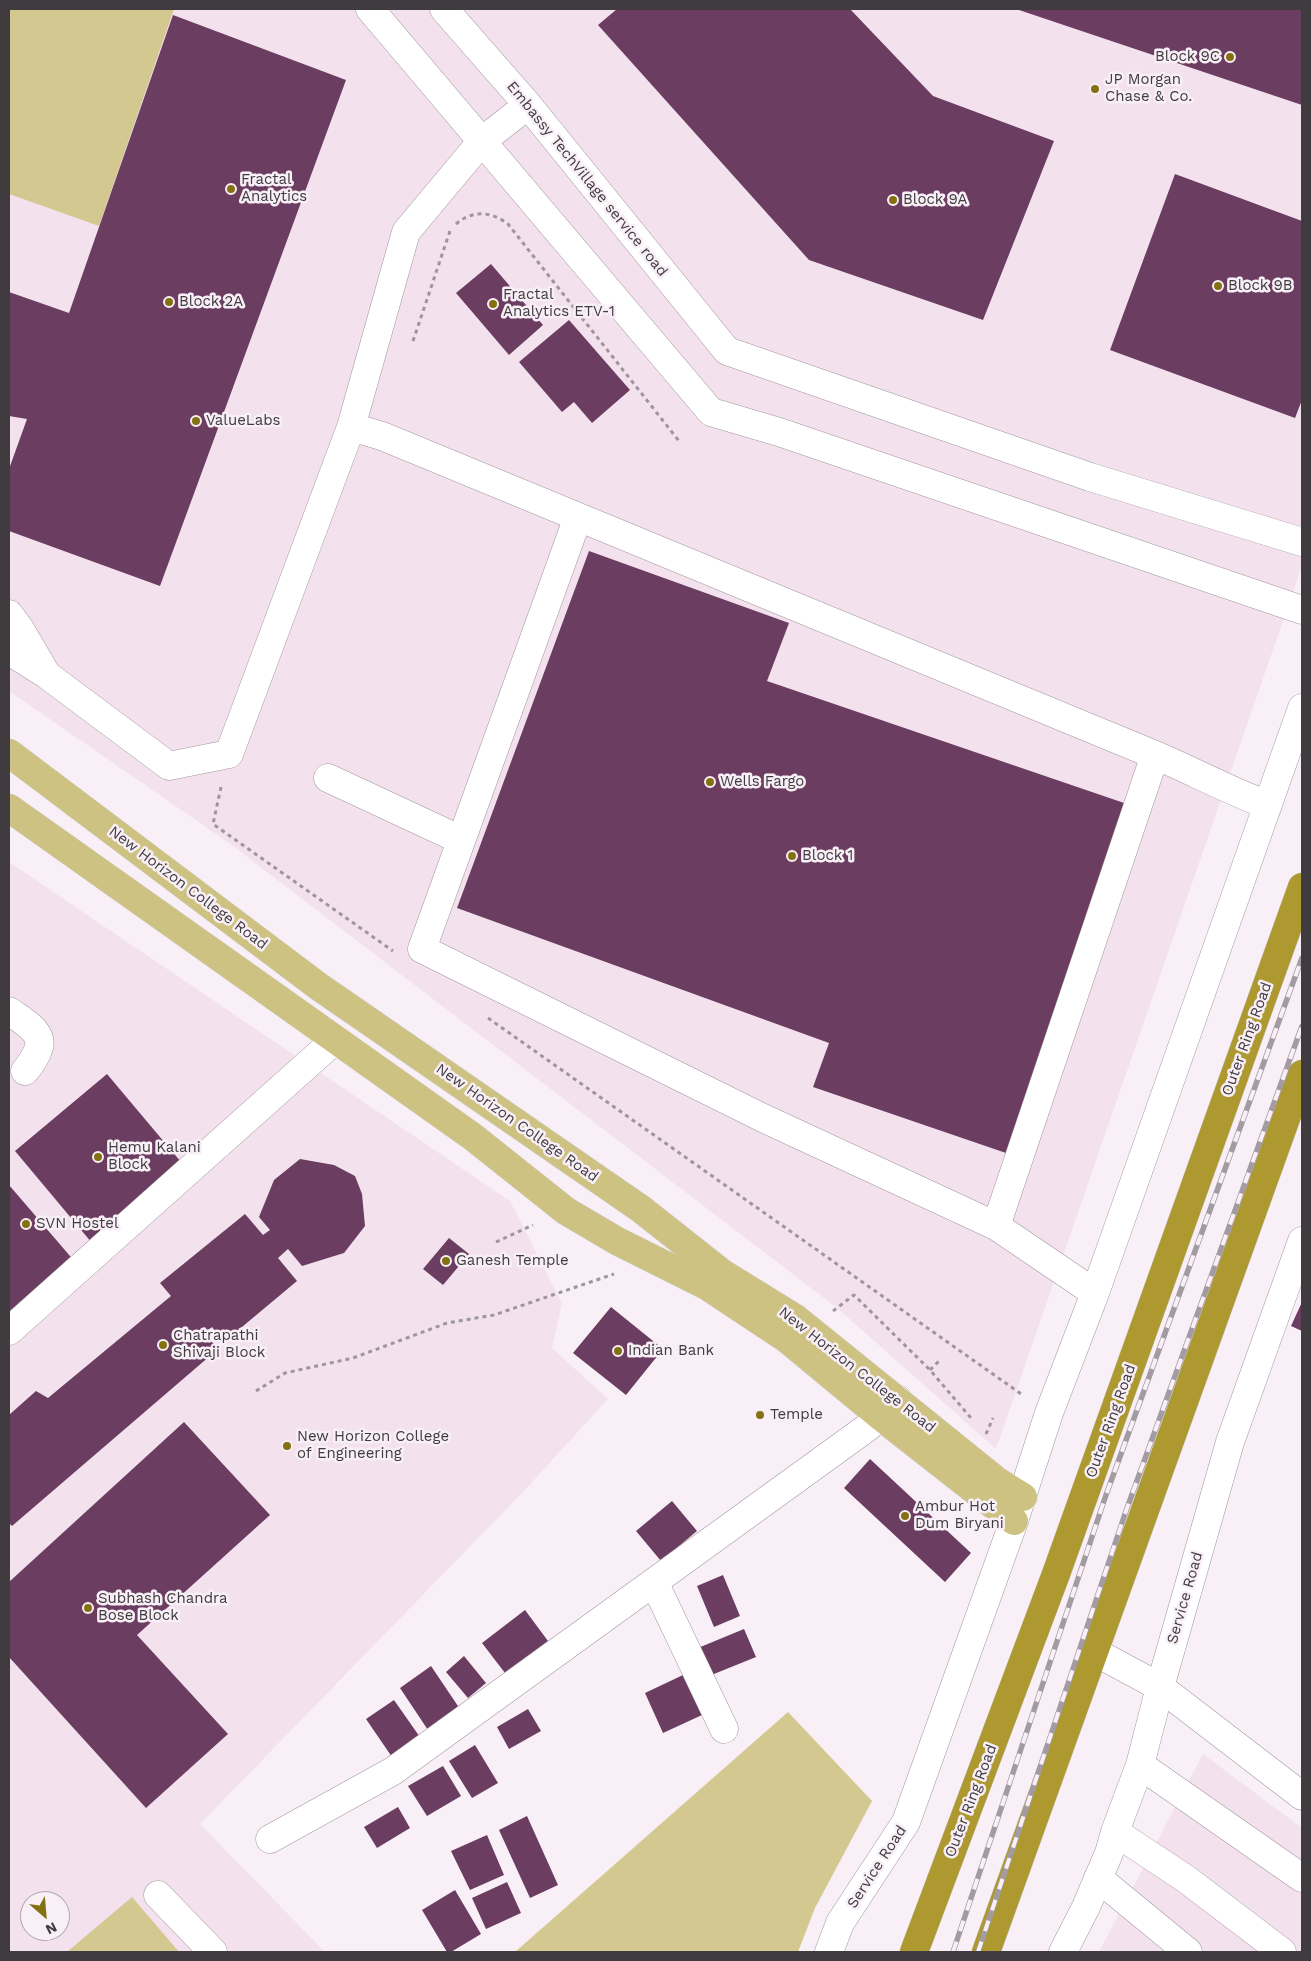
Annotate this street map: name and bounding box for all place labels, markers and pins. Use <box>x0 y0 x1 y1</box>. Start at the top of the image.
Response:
place label: Block 9C <box>1155 48 1220 66</box>
marker: Block 9C <box>1224 51 1236 63</box>
place label: JP Morgan Chase & Co. <box>1105 71 1192 106</box>
marker: JP Morgan Chase & Co. <box>1089 83 1101 95</box>
place label: Fractal Analytics <box>241 171 307 206</box>
marker: Fractal Analytics <box>225 183 237 195</box>
place label: Block 9A <box>903 191 967 209</box>
marker: Block 9A <box>887 194 899 206</box>
place label: Block 9B <box>1228 277 1292 295</box>
marker: Block 9B <box>1212 280 1224 292</box>
place label: Fractal Analytics ETV-1 <box>503 286 615 321</box>
place label: Block 2A <box>179 293 243 311</box>
marker: Block 2A <box>163 296 175 308</box>
marker: Fractal Analytics ETV-1 <box>487 298 499 310</box>
place label: ValueLabs <box>206 412 280 430</box>
marker: ValueLabs <box>190 415 202 427</box>
place label: Wells Fargo <box>720 773 804 791</box>
marker: Wells Fargo <box>704 776 716 788</box>
place label: Block 1 <box>802 847 853 865</box>
marker: Block 1 <box>786 850 798 862</box>
place label: Hemu Kalani Block <box>108 1139 201 1174</box>
marker: Hemu Kalani Block <box>92 1151 104 1163</box>
place label: SVN Hostel <box>36 1215 119 1233</box>
marker: SVN Hostel <box>20 1218 32 1230</box>
place label: Ganesh Temple <box>456 1252 569 1270</box>
marker: Ganesh Temple <box>440 1255 452 1267</box>
place label: Chatrapathi Shivaji Block <box>173 1327 265 1362</box>
marker: Chatrapathi Shivaji Block <box>157 1339 169 1351</box>
place label: Indian Bank <box>628 1342 714 1360</box>
marker: Indian Bank <box>612 1345 624 1357</box>
place label: Temple <box>770 1406 823 1424</box>
marker: Temple <box>754 1409 766 1421</box>
place label: New Horizon College of Engineering <box>297 1428 449 1463</box>
marker: New Horizon College of Engineering <box>281 1440 293 1452</box>
place label: Ambur Hot Dum Biryani <box>915 1498 1004 1533</box>
marker: Ambur Hot Dum Biryani <box>899 1510 911 1522</box>
place label: Subhash Chandra Bose Block <box>98 1590 227 1625</box>
marker: Subhash Chandra Bose Block <box>82 1602 94 1614</box>

